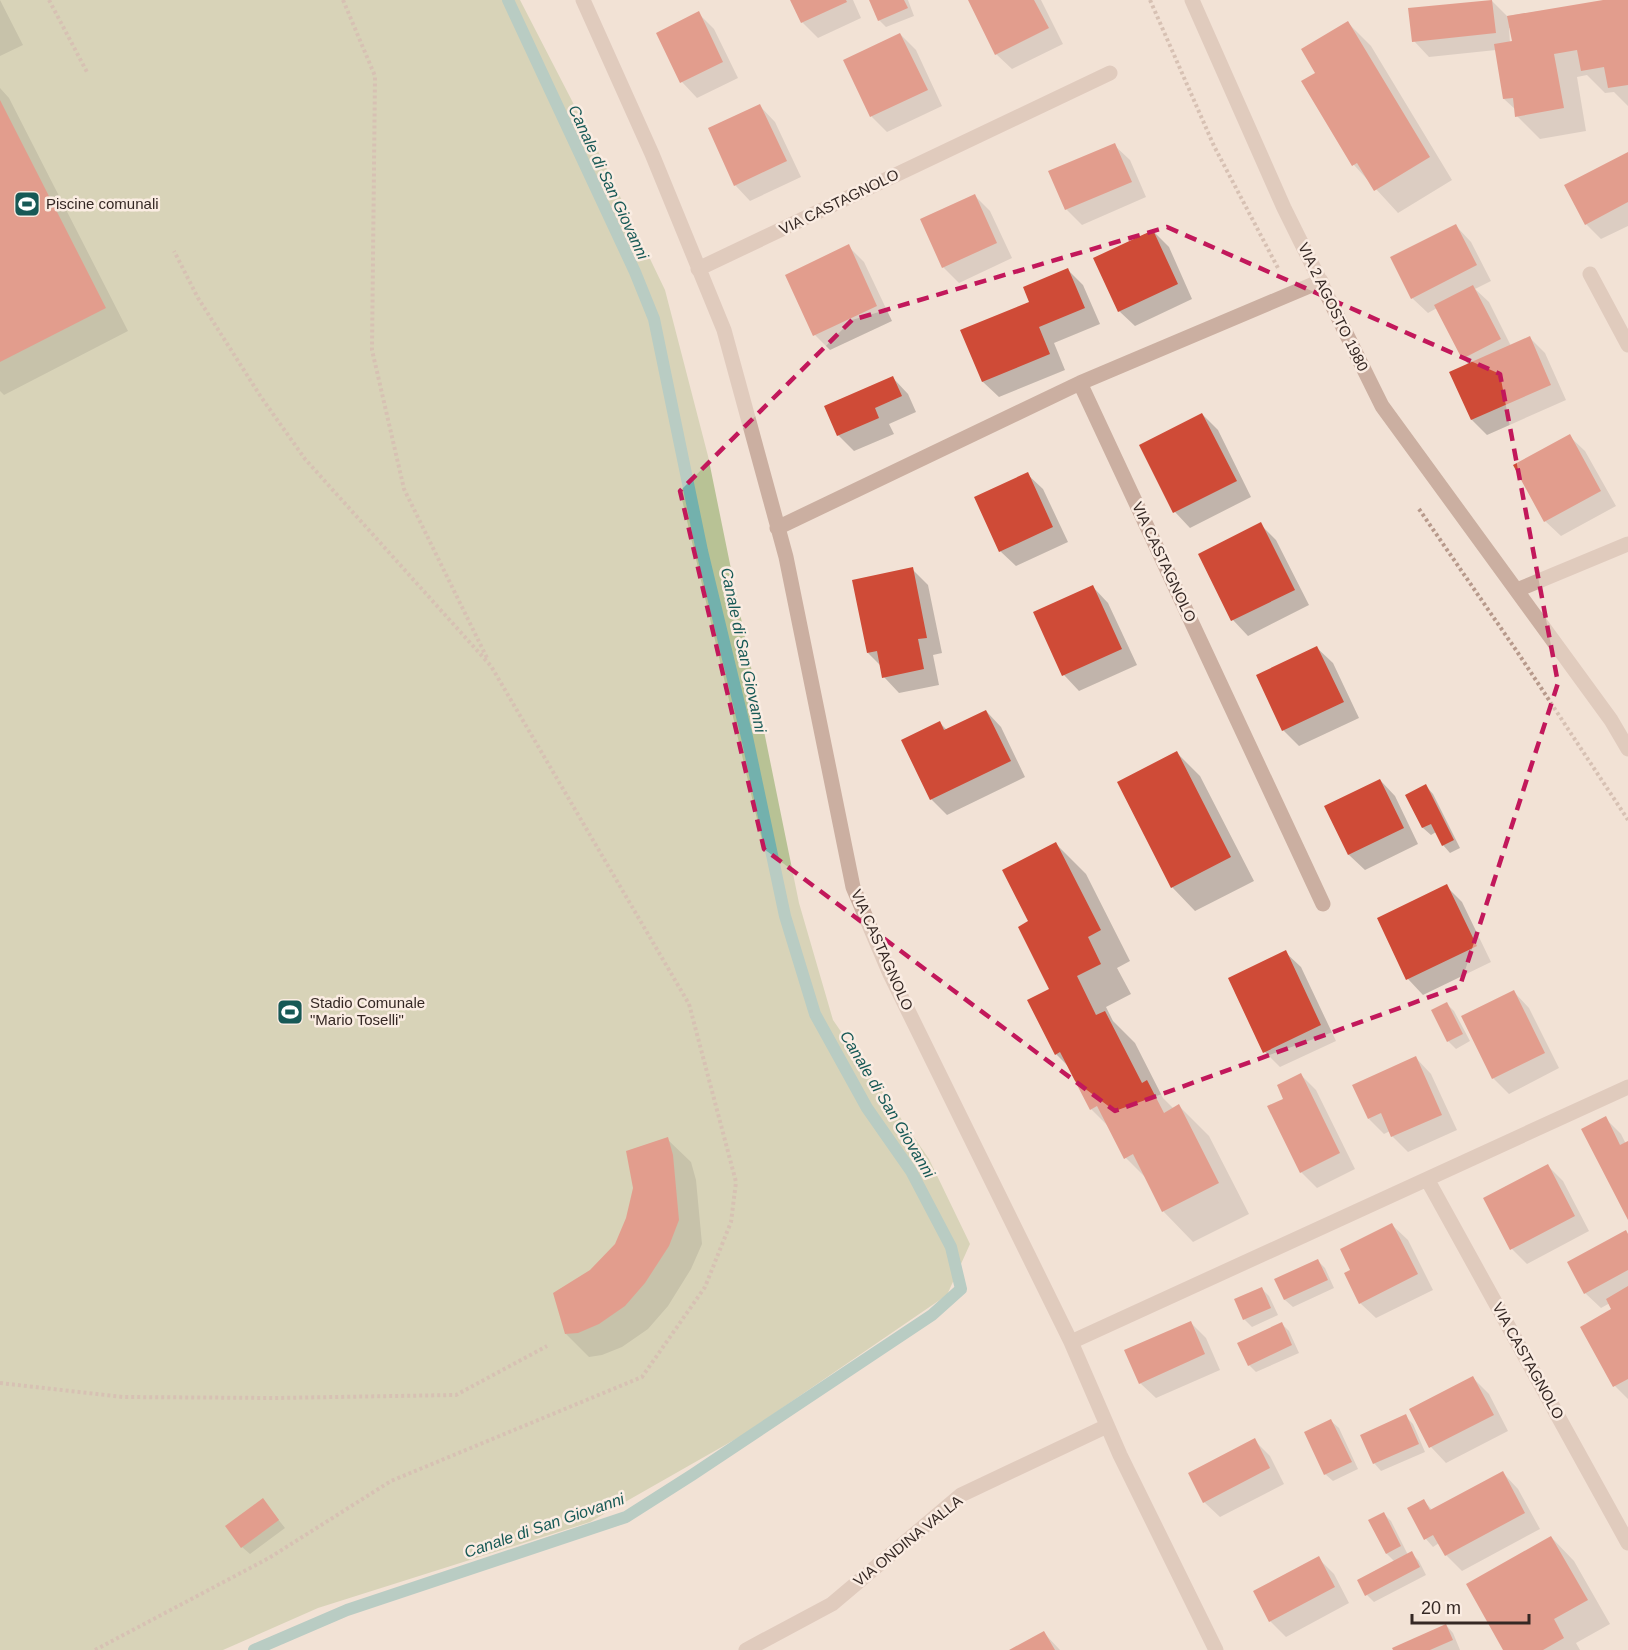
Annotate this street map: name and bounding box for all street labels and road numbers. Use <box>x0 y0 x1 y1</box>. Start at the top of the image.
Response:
street label: VIA CASTAGNOLO <box>776 165 901 238</box>
street label: VIA 2 AGOSTO 1980 <box>1295 240 1372 374</box>
street label: VIA CASTAGNOLO <box>1129 499 1200 625</box>
street label: VIA CASTAGNOLO <box>848 887 917 1013</box>
street label: VIA CASTAGNOLO <box>1489 1300 1568 1422</box>
street label: VIA ONDINA VALLA <box>850 1492 965 1590</box>

